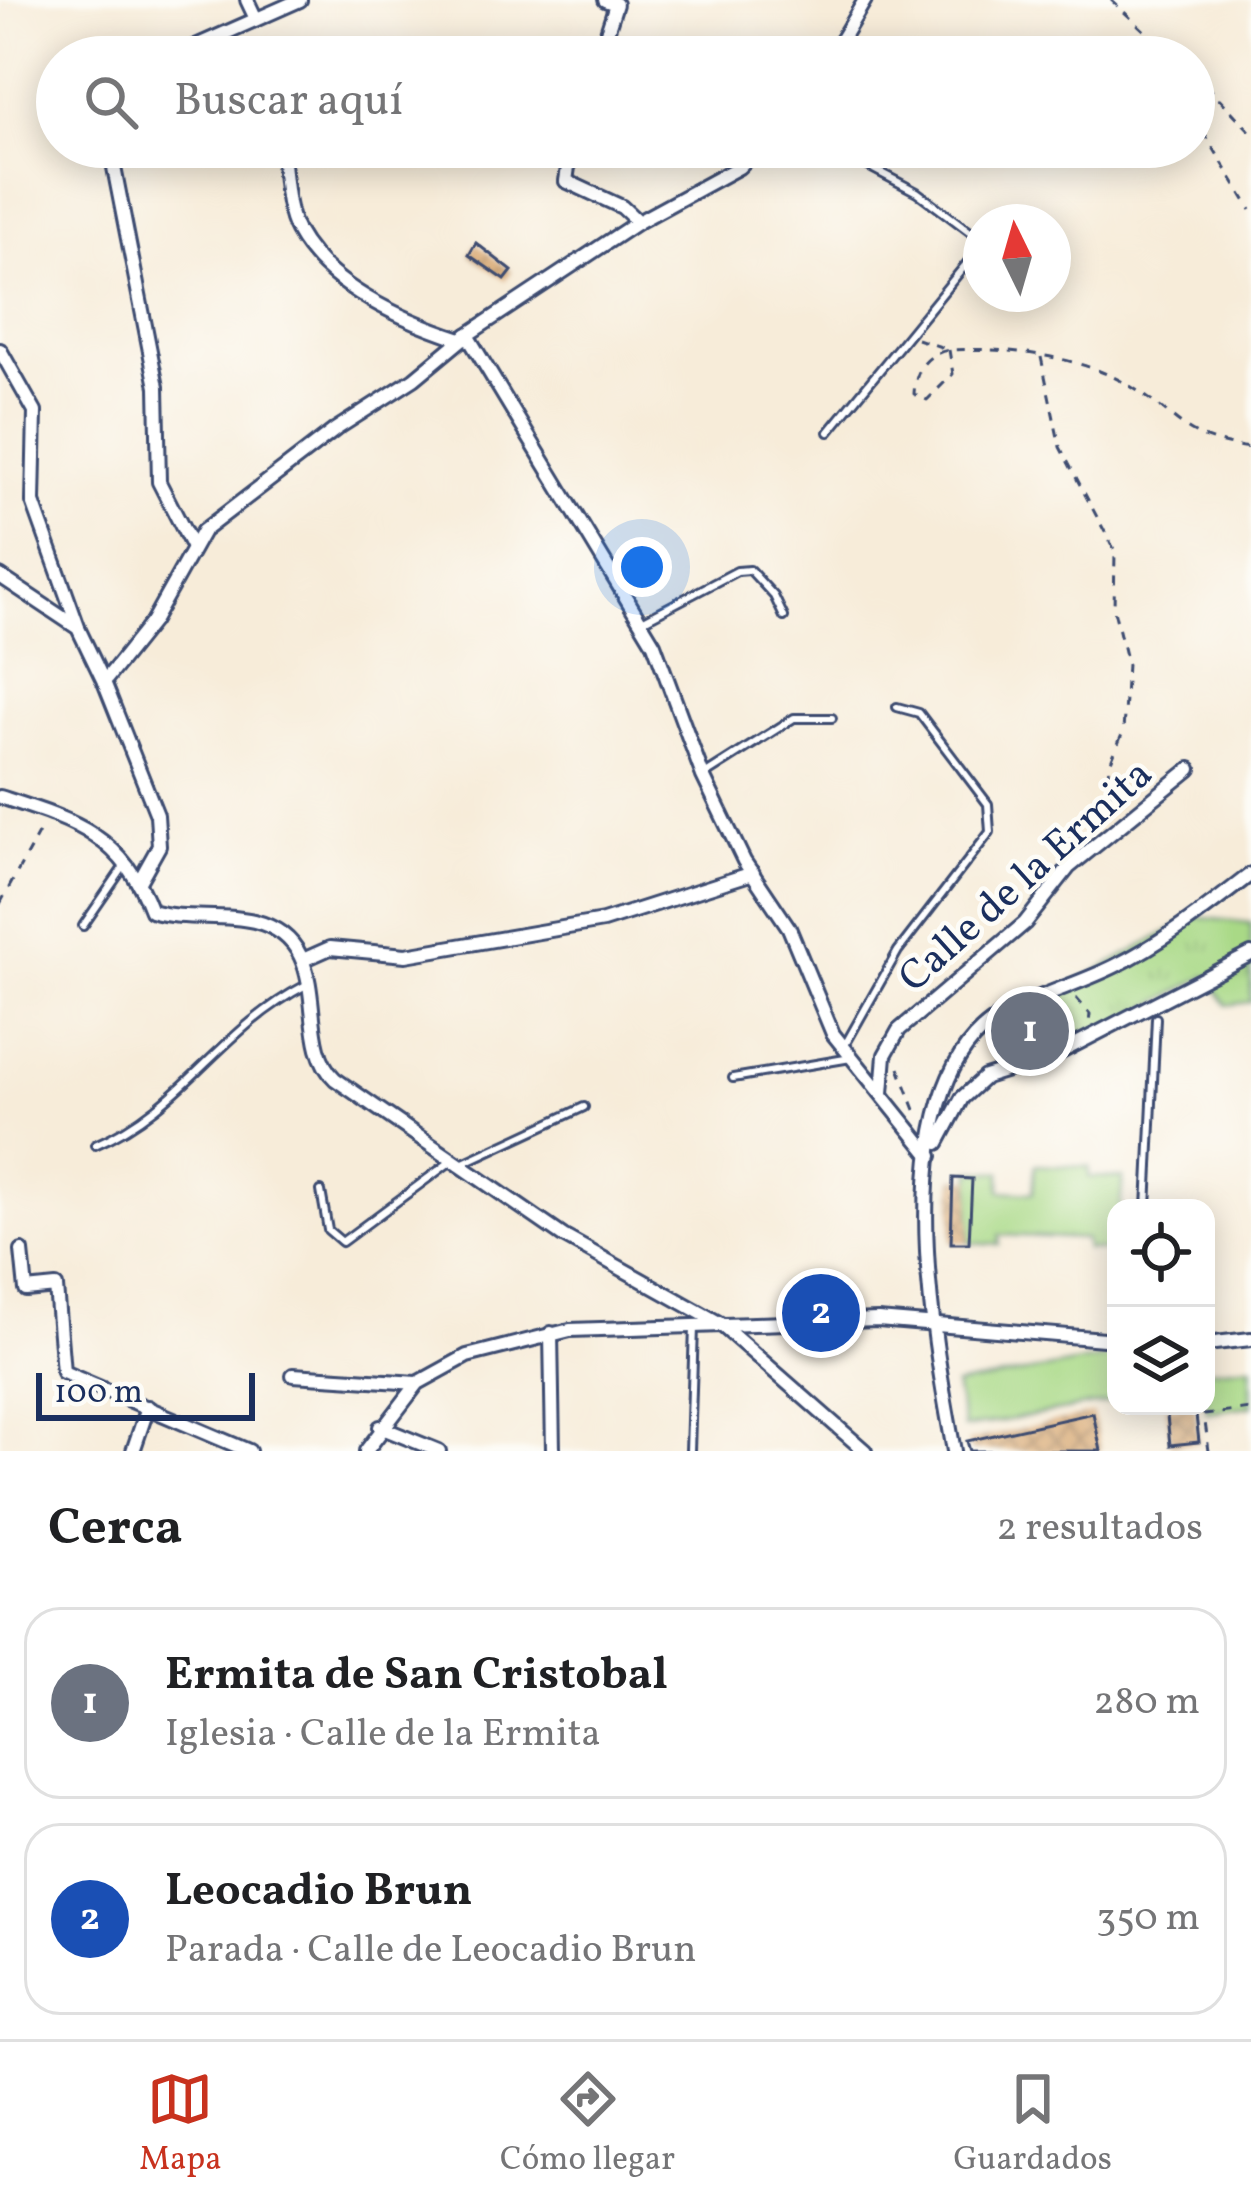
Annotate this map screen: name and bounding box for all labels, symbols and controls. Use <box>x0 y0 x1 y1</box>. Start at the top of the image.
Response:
search box <box>36 36 1215 168</box>
icon: search <box>78 69 144 135</box>
text: Buscar aquí <box>174 71 403 134</box>
north arrow <box>963 204 1071 312</box>
your location <box>612 537 672 597</box>
street label: Calle de la Ermita <box>887 747 1167 1008</box>
pin: 1 <box>991 986 1069 1076</box>
map controls <box>1107 1199 1215 1415</box>
button: locate <box>1107 1199 1215 1307</box>
pin: 2 <box>782 1268 860 1358</box>
button: layers <box>1107 1307 1215 1415</box>
scale bar <box>36 1367 255 1420</box>
text: 100 m <box>54 1371 143 1417</box>
text: Cerca <box>48 1494 183 1565</box>
text: 2 resultados <box>997 1502 1203 1556</box>
text: Ermita de San Cristobal <box>165 1645 668 1708</box>
text: 1 <box>82 1676 98 1730</box>
text: 280 m <box>1093 1676 1200 1730</box>
text: Iglesia · Calle de la Ermita <box>165 1708 601 1762</box>
text: Leocadio Brun <box>165 1861 472 1924</box>
text: 2 <box>80 1892 100 1946</box>
text: 350 m <box>1096 1892 1200 1946</box>
text: Parada · Calle de Leocadio Brun <box>165 1924 696 1978</box>
tab: Mapa <box>139 2066 222 2184</box>
tab: Cómo llegar <box>500 2066 675 2184</box>
tab: Guardados <box>953 2066 1112 2184</box>

